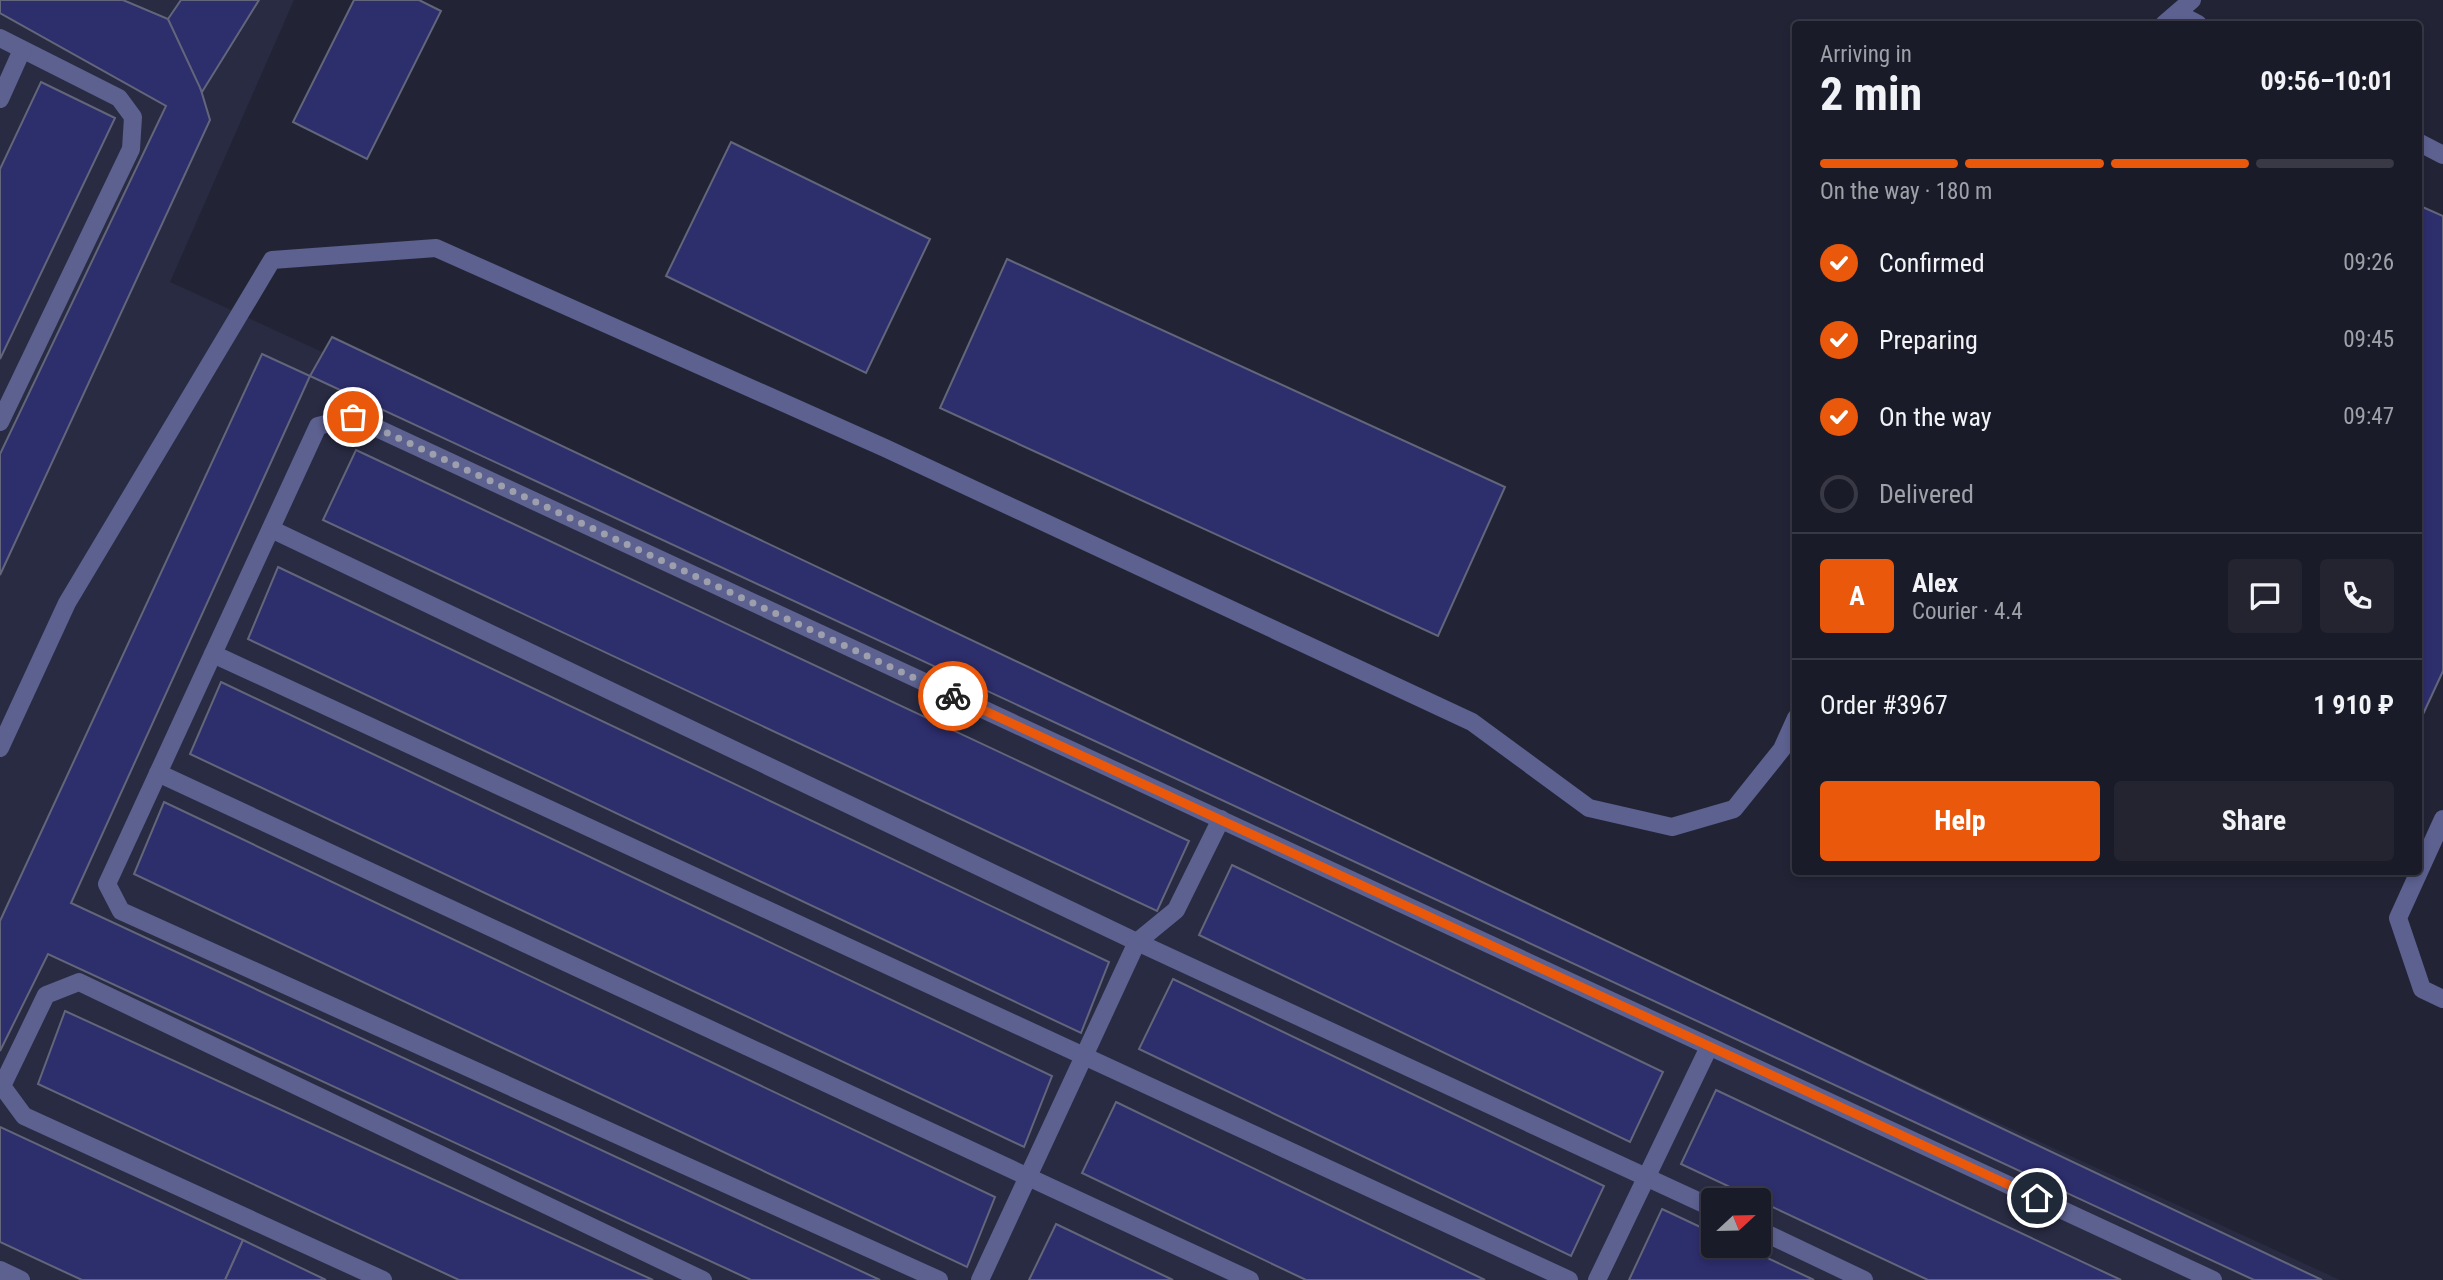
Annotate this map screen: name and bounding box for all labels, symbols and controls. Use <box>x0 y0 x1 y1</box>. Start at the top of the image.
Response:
text: Arriving in <box>1820 41 1912 68</box>
text: 09:56–10:01 <box>2260 66 2394 96</box>
text: 2 min <box>1820 67 1922 121</box>
text: On the way · 180 m <box>1820 178 1992 205</box>
icon: check <box>1820 244 1858 282</box>
text: Confirmed <box>1879 248 1985 278</box>
text: 09:26 <box>2343 249 2394 276</box>
icon: check <box>1820 321 1858 359</box>
text: Preparing <box>1879 325 1978 355</box>
text: 09:45 <box>2343 326 2394 353</box>
pin <box>323 387 383 447</box>
icon: bag <box>334 398 372 436</box>
icon: check <box>1820 398 1858 436</box>
text: On the way <box>1879 402 1992 432</box>
text: 09:47 <box>2343 403 2394 430</box>
text: Delivered <box>1879 479 1974 509</box>
button: chat <box>2228 559 2302 633</box>
button: phone <box>2320 559 2394 633</box>
text: Alex <box>1912 568 1958 598</box>
text: A <box>1849 581 1865 611</box>
text: Courier · 4.4 <box>1912 598 2023 625</box>
courier <box>918 661 988 731</box>
icon: bike <box>934 677 972 715</box>
text: Order #3967 <box>1820 690 1948 720</box>
text: 1 910 ₽ <box>2313 690 2394 720</box>
button: Help <box>1820 781 2100 861</box>
button: Share <box>2114 781 2394 861</box>
pin <box>2007 1168 2067 1228</box>
icon: home <box>2018 1179 2056 1217</box>
north arrow <box>1701 1188 1771 1258</box>
map controls <box>1701 1188 1771 1258</box>

